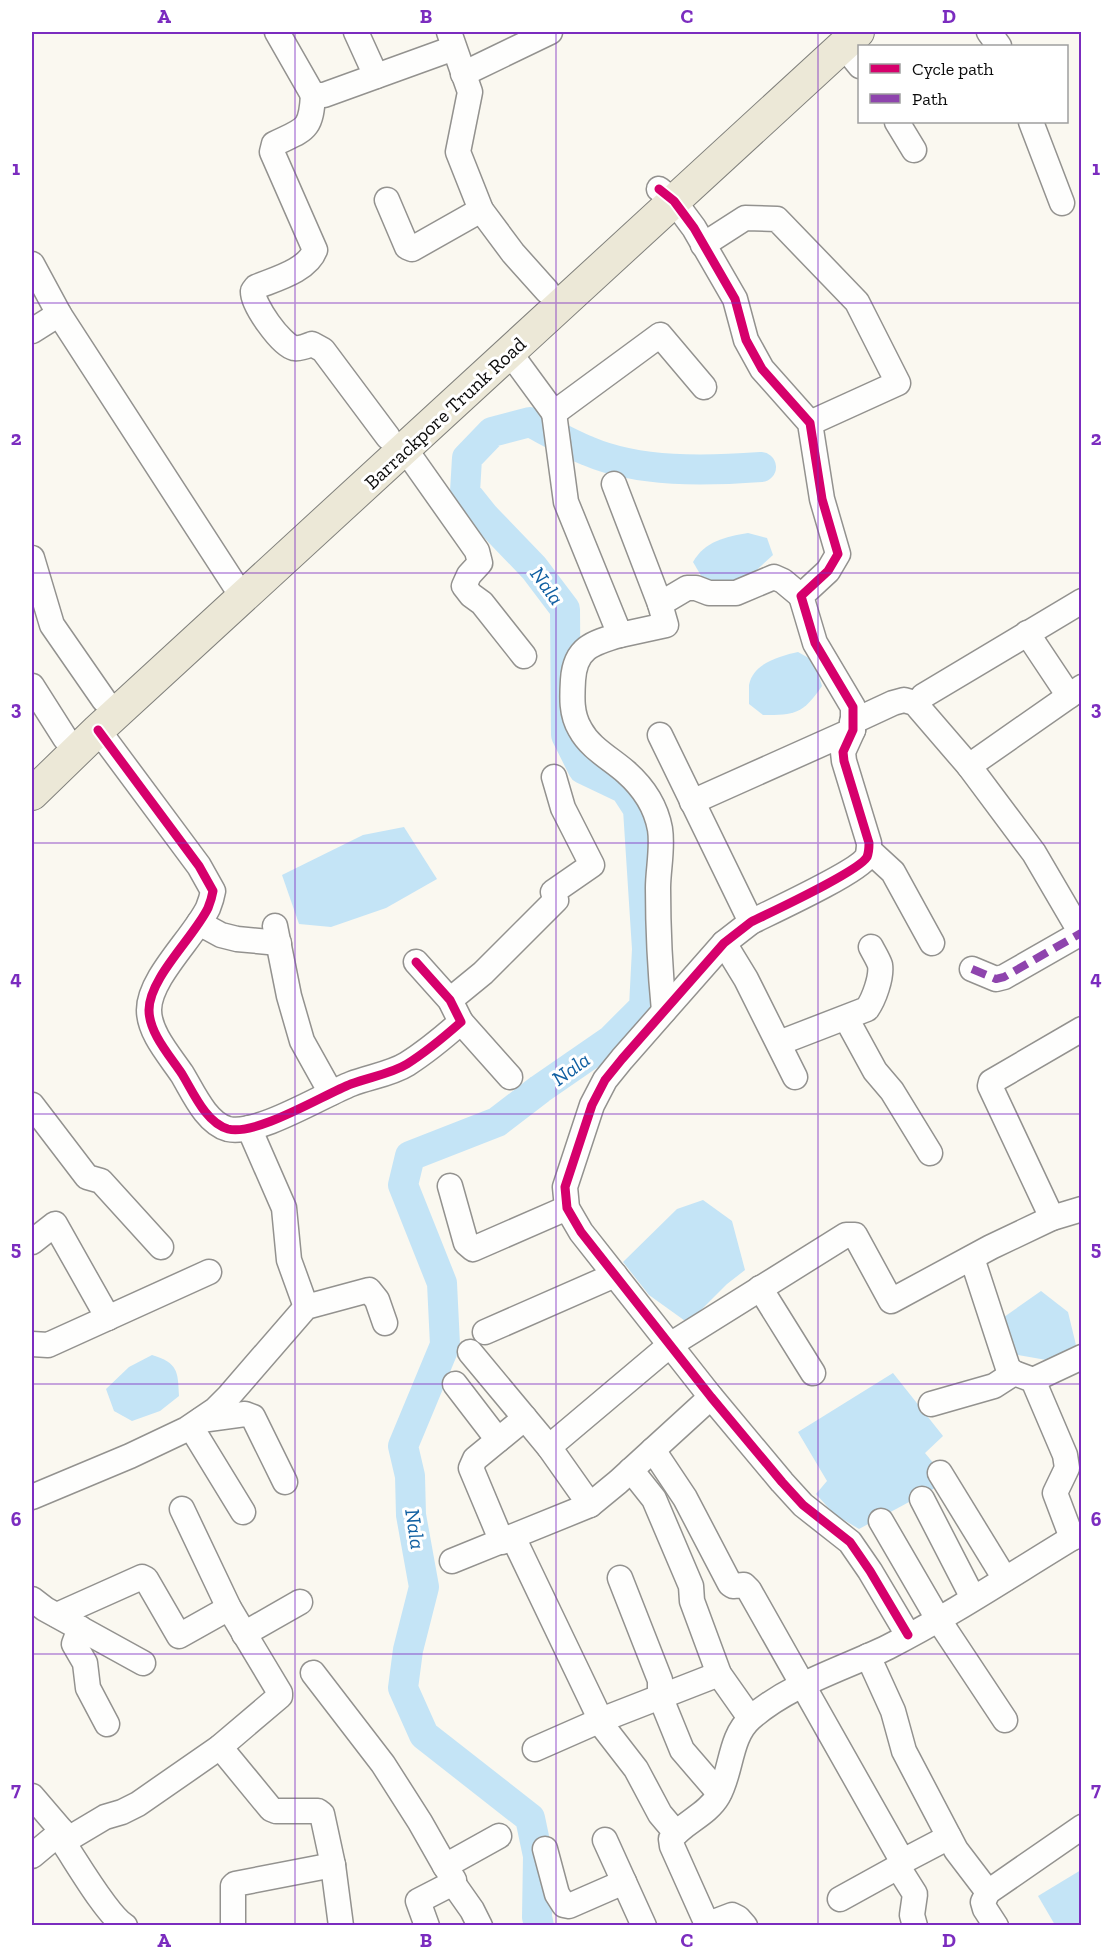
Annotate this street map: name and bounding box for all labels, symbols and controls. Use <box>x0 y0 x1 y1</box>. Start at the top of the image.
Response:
text: A <box>157 4 171 28</box>
text: B <box>420 4 432 28</box>
text: C <box>681 4 694 28</box>
text: D <box>942 4 956 28</box>
legend <box>858 45 1068 123</box>
text: Cycle path <box>912 58 994 80</box>
text: Path <box>912 88 948 110</box>
text: 1 <box>12 156 20 180</box>
text: 1 <box>1092 156 1100 180</box>
street label: Barrackpore Trunk Road <box>359 332 531 494</box>
text: 2 <box>11 426 22 450</box>
text: 2 <box>1091 426 1102 450</box>
water label: Nala <box>525 562 570 610</box>
text: 3 <box>11 696 22 720</box>
text: 3 <box>1091 696 1102 720</box>
text: 4 <box>10 966 22 990</box>
text: 4 <box>1090 966 1102 990</box>
water label: Nala <box>547 1046 595 1091</box>
text: 5 <box>11 1236 21 1260</box>
text: 5 <box>1091 1236 1101 1260</box>
text: 6 <box>11 1507 22 1531</box>
water label: Nala <box>400 1507 431 1551</box>
text: 6 <box>1091 1507 1102 1531</box>
text: 7 <box>11 1777 21 1801</box>
text: 7 <box>1091 1777 1101 1801</box>
text: A <box>157 1928 171 1952</box>
text: B <box>420 1928 432 1952</box>
text: C <box>681 1928 694 1952</box>
text: D <box>942 1928 956 1952</box>

